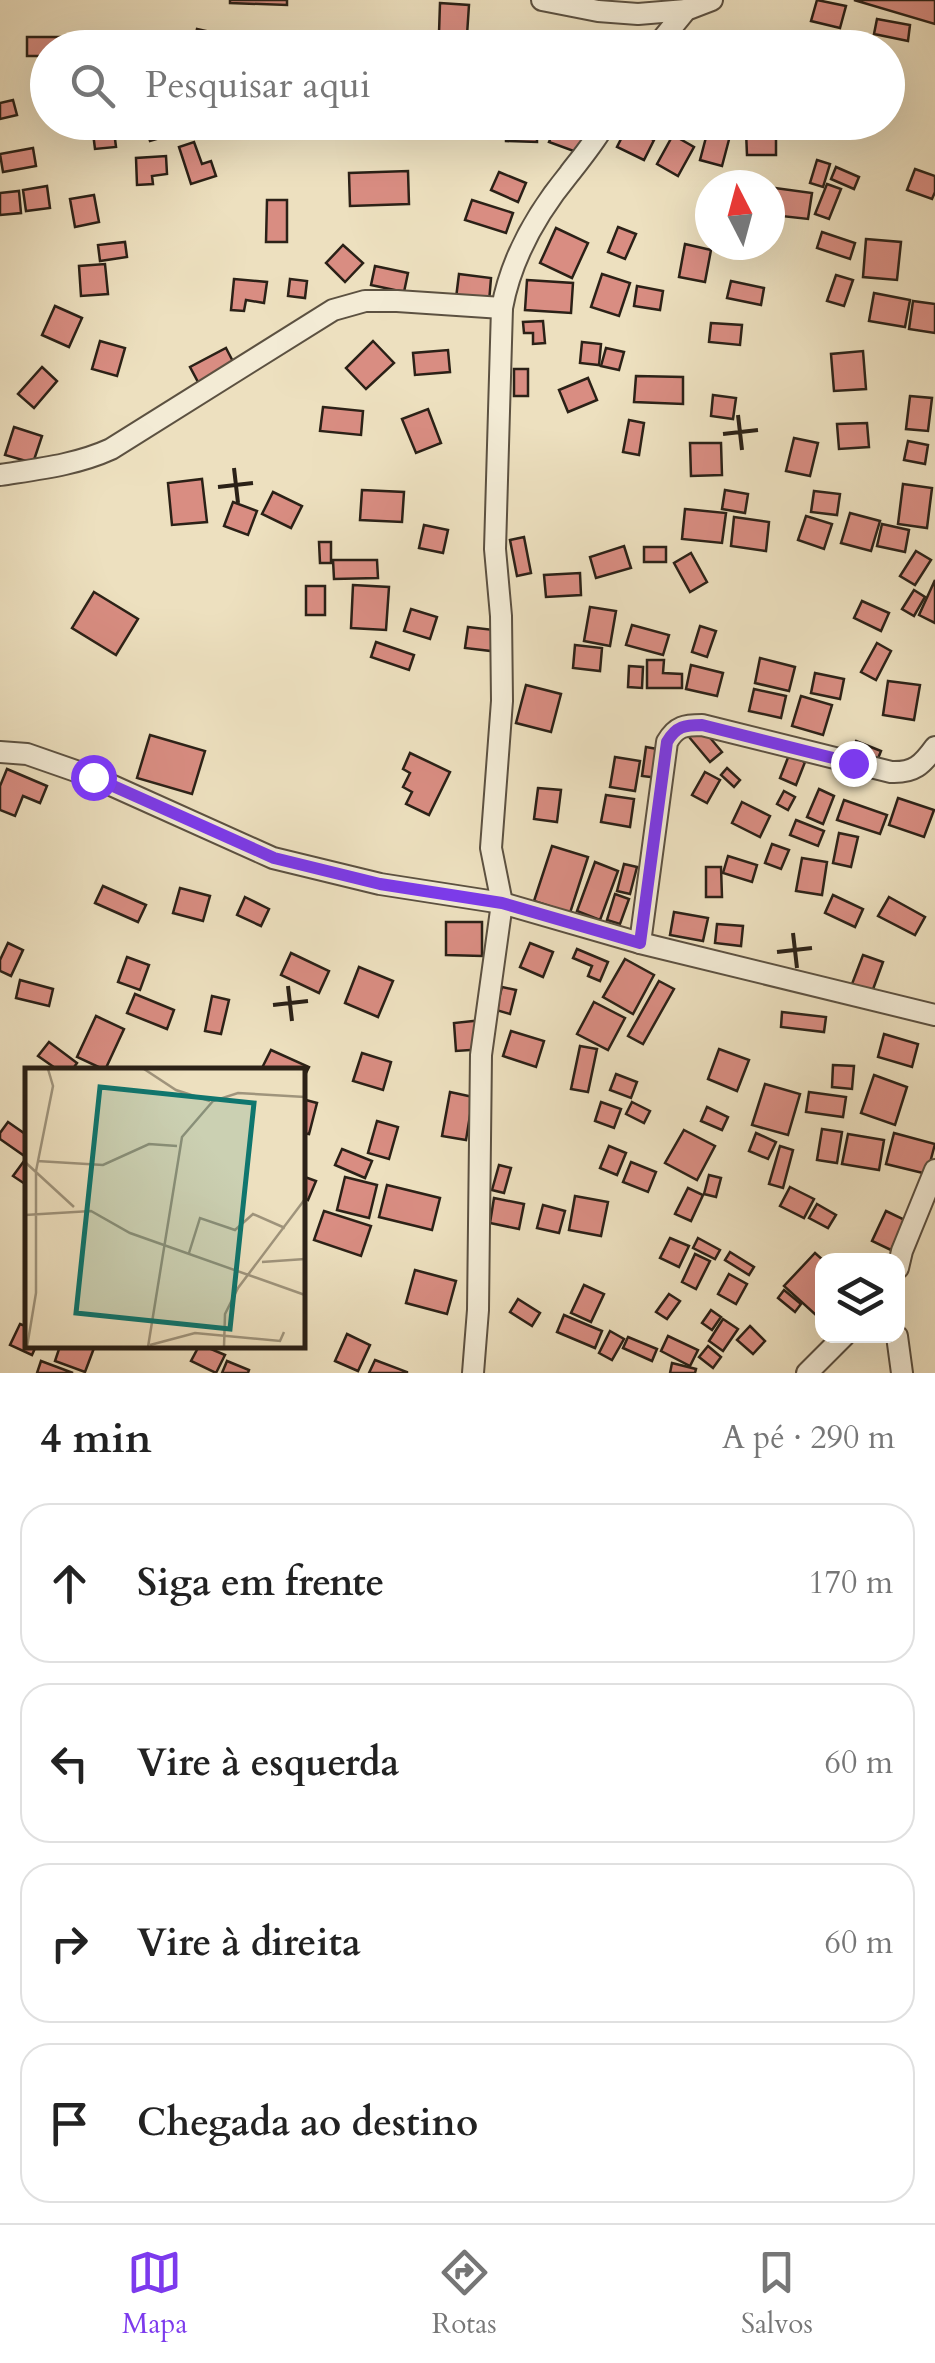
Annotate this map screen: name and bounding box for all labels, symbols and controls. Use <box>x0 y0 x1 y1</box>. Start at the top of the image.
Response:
search box <box>30 30 905 140</box>
icon: search <box>65 58 120 113</box>
text: Pesquisar aqui <box>145 59 371 111</box>
north arrow <box>695 170 785 260</box>
route end <box>831 741 877 787</box>
route start <box>71 755 117 801</box>
inset map <box>25 1068 305 1348</box>
map controls <box>815 1253 905 1343</box>
button: layers <box>815 1253 905 1343</box>
text: 4 min <box>40 1410 152 1467</box>
text: A pé · 290 m <box>722 1416 895 1460</box>
icon: ahead <box>42 1556 97 1611</box>
text: Siga em frente <box>137 1557 384 1609</box>
text: 170 m <box>808 1561 893 1605</box>
icon: left <box>42 1736 97 1791</box>
text: Vire à esquerda <box>137 1737 399 1789</box>
text: 60 m <box>825 1741 893 1785</box>
icon: right <box>42 1916 97 1971</box>
text: Vire à direita <box>137 1917 361 1969</box>
text: 60 m <box>825 1921 893 1965</box>
icon: arrive <box>42 2096 97 2151</box>
text: Chegada ao destino <box>137 2097 478 2149</box>
tab: Mapa <box>122 2245 188 2343</box>
tab: Rotas <box>432 2245 497 2343</box>
tab: Salvos <box>741 2245 813 2343</box>

